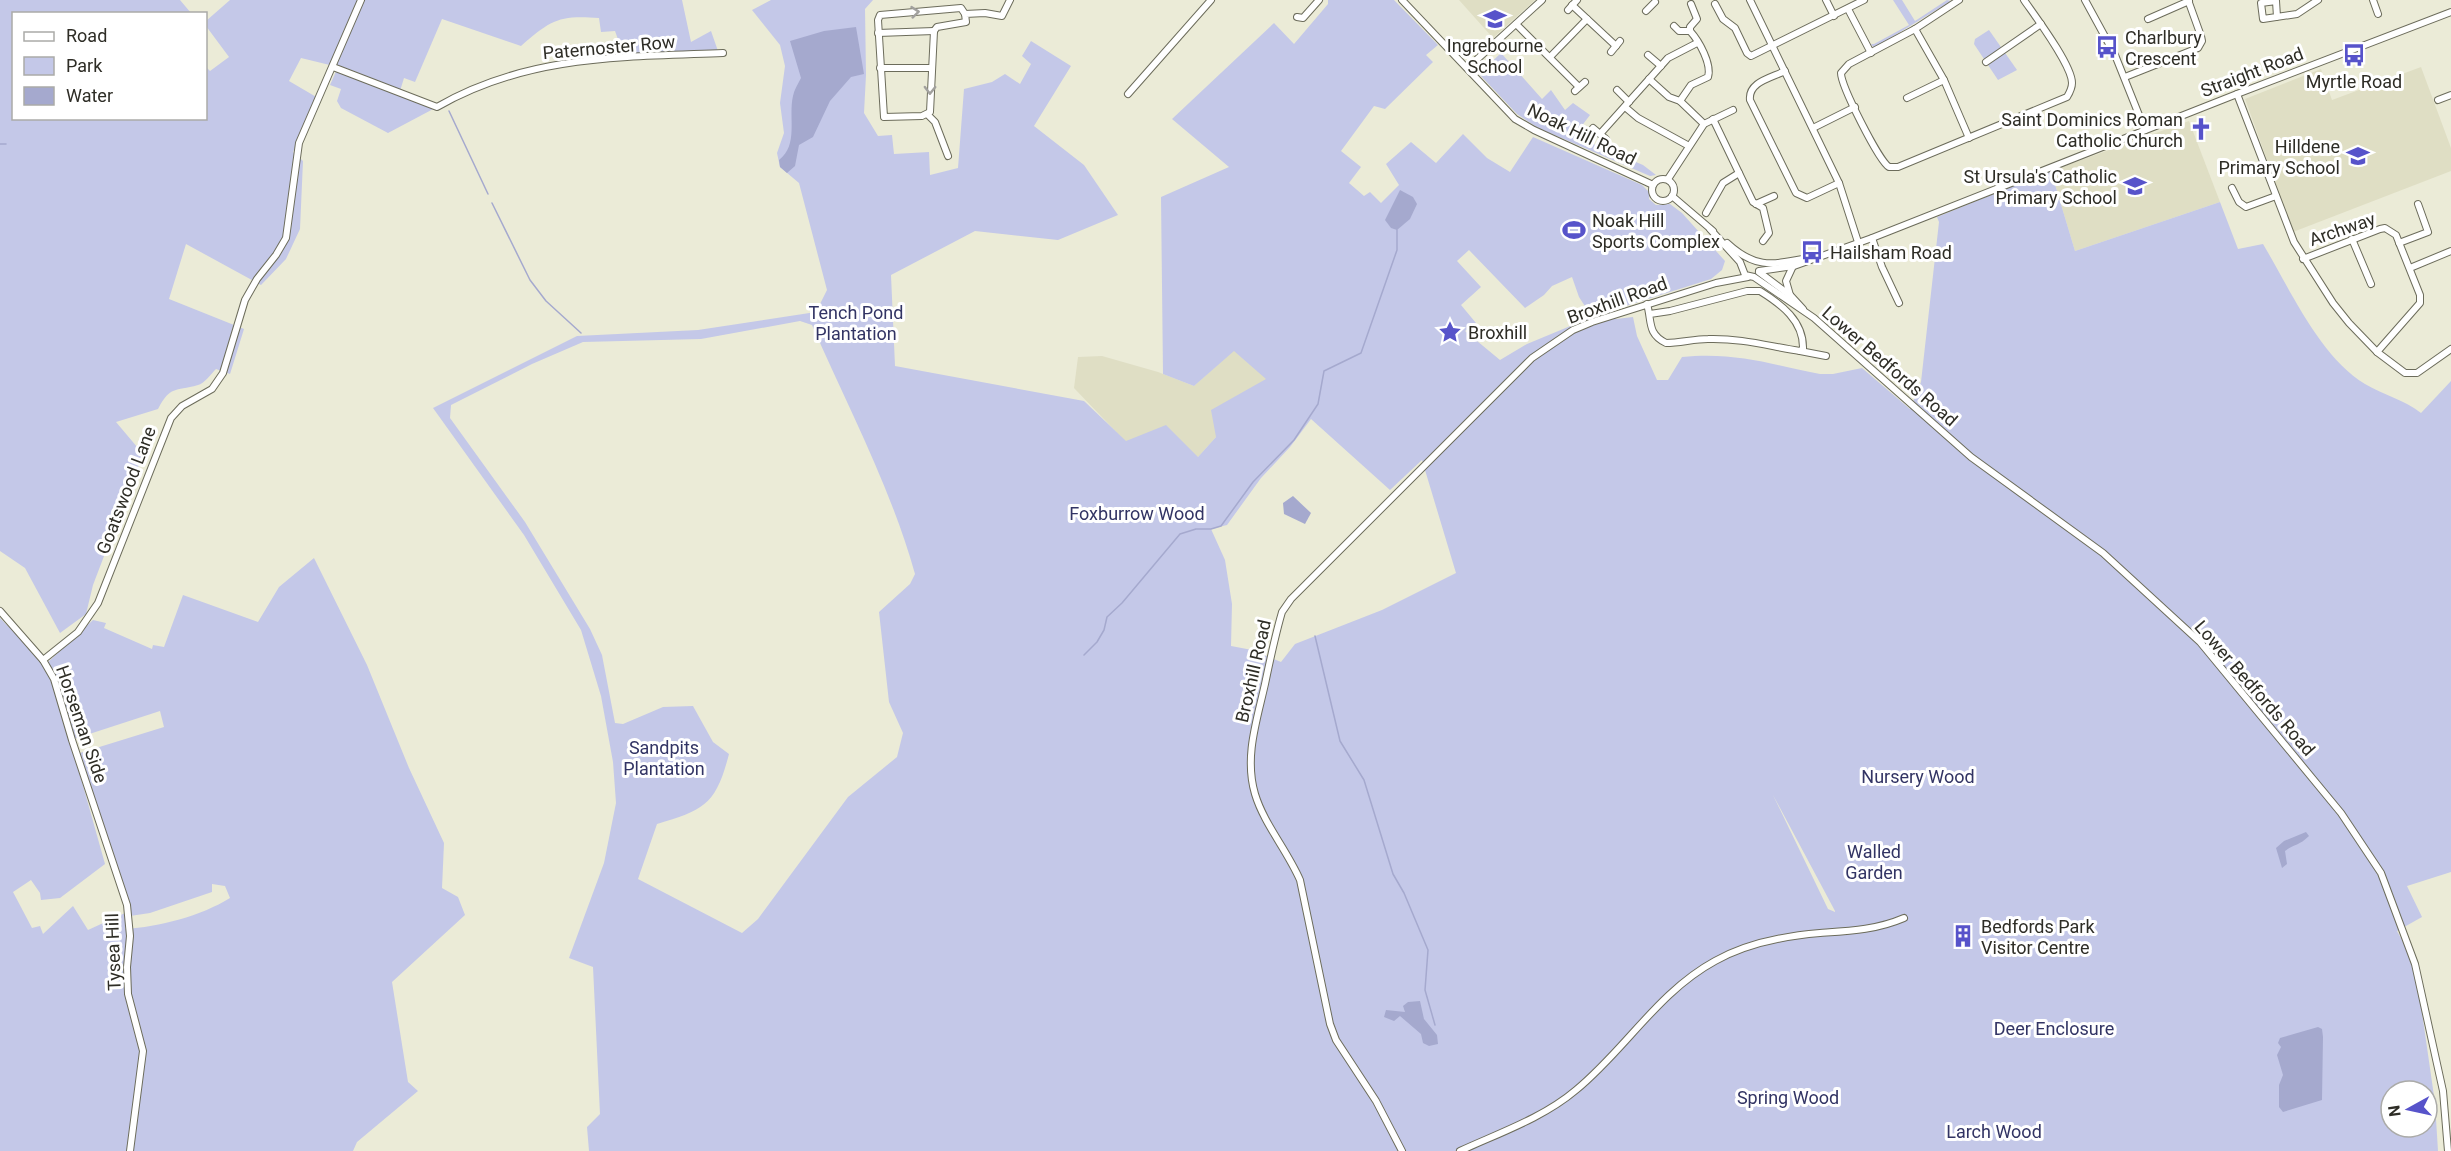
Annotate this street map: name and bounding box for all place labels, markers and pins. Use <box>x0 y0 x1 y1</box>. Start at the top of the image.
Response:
school or university icon: Ingrebourne School <box>1482 6 1508 32</box>
place label: Charlbury Crescent <box>2125 27 2202 69</box>
bus stop icon: Charlbury Crescent <box>2094 34 2120 60</box>
place label: Ingrebourne School <box>1447 35 1543 77</box>
bus stop icon: Myrtle Road <box>2341 42 2367 68</box>
place label: Myrtle Road <box>2306 71 2402 92</box>
place label: Saint Dominics Roman Catholic Church <box>2001 109 2183 151</box>
church icon: Saint Dominics Roman Catholic Church <box>2188 116 2214 142</box>
place label: Hilldene Primary School <box>2218 136 2340 178</box>
school or university icon: Hilldene Primary School <box>2345 143 2371 169</box>
place label: St Ursula's Catholic Primary School <box>1963 166 2117 208</box>
school or university icon: St Ursula's Catholic Primary School <box>2122 173 2148 199</box>
place label: Noak Hill Sports Complex <box>1592 210 1720 252</box>
sports icon: Noak Hill Sports Complex <box>1561 217 1587 243</box>
bus stop icon: Hailsham Road <box>1799 239 1825 265</box>
place label: Hailsham Road <box>1830 242 1952 263</box>
place icon: Broxhill <box>1437 319 1463 345</box>
place label: Broxhill <box>1468 322 1527 343</box>
place label: Bedfords Park Visitor Centre <box>1981 916 2095 958</box>
building icon: Bedfords Park Visitor Centre <box>1950 923 1976 949</box>

